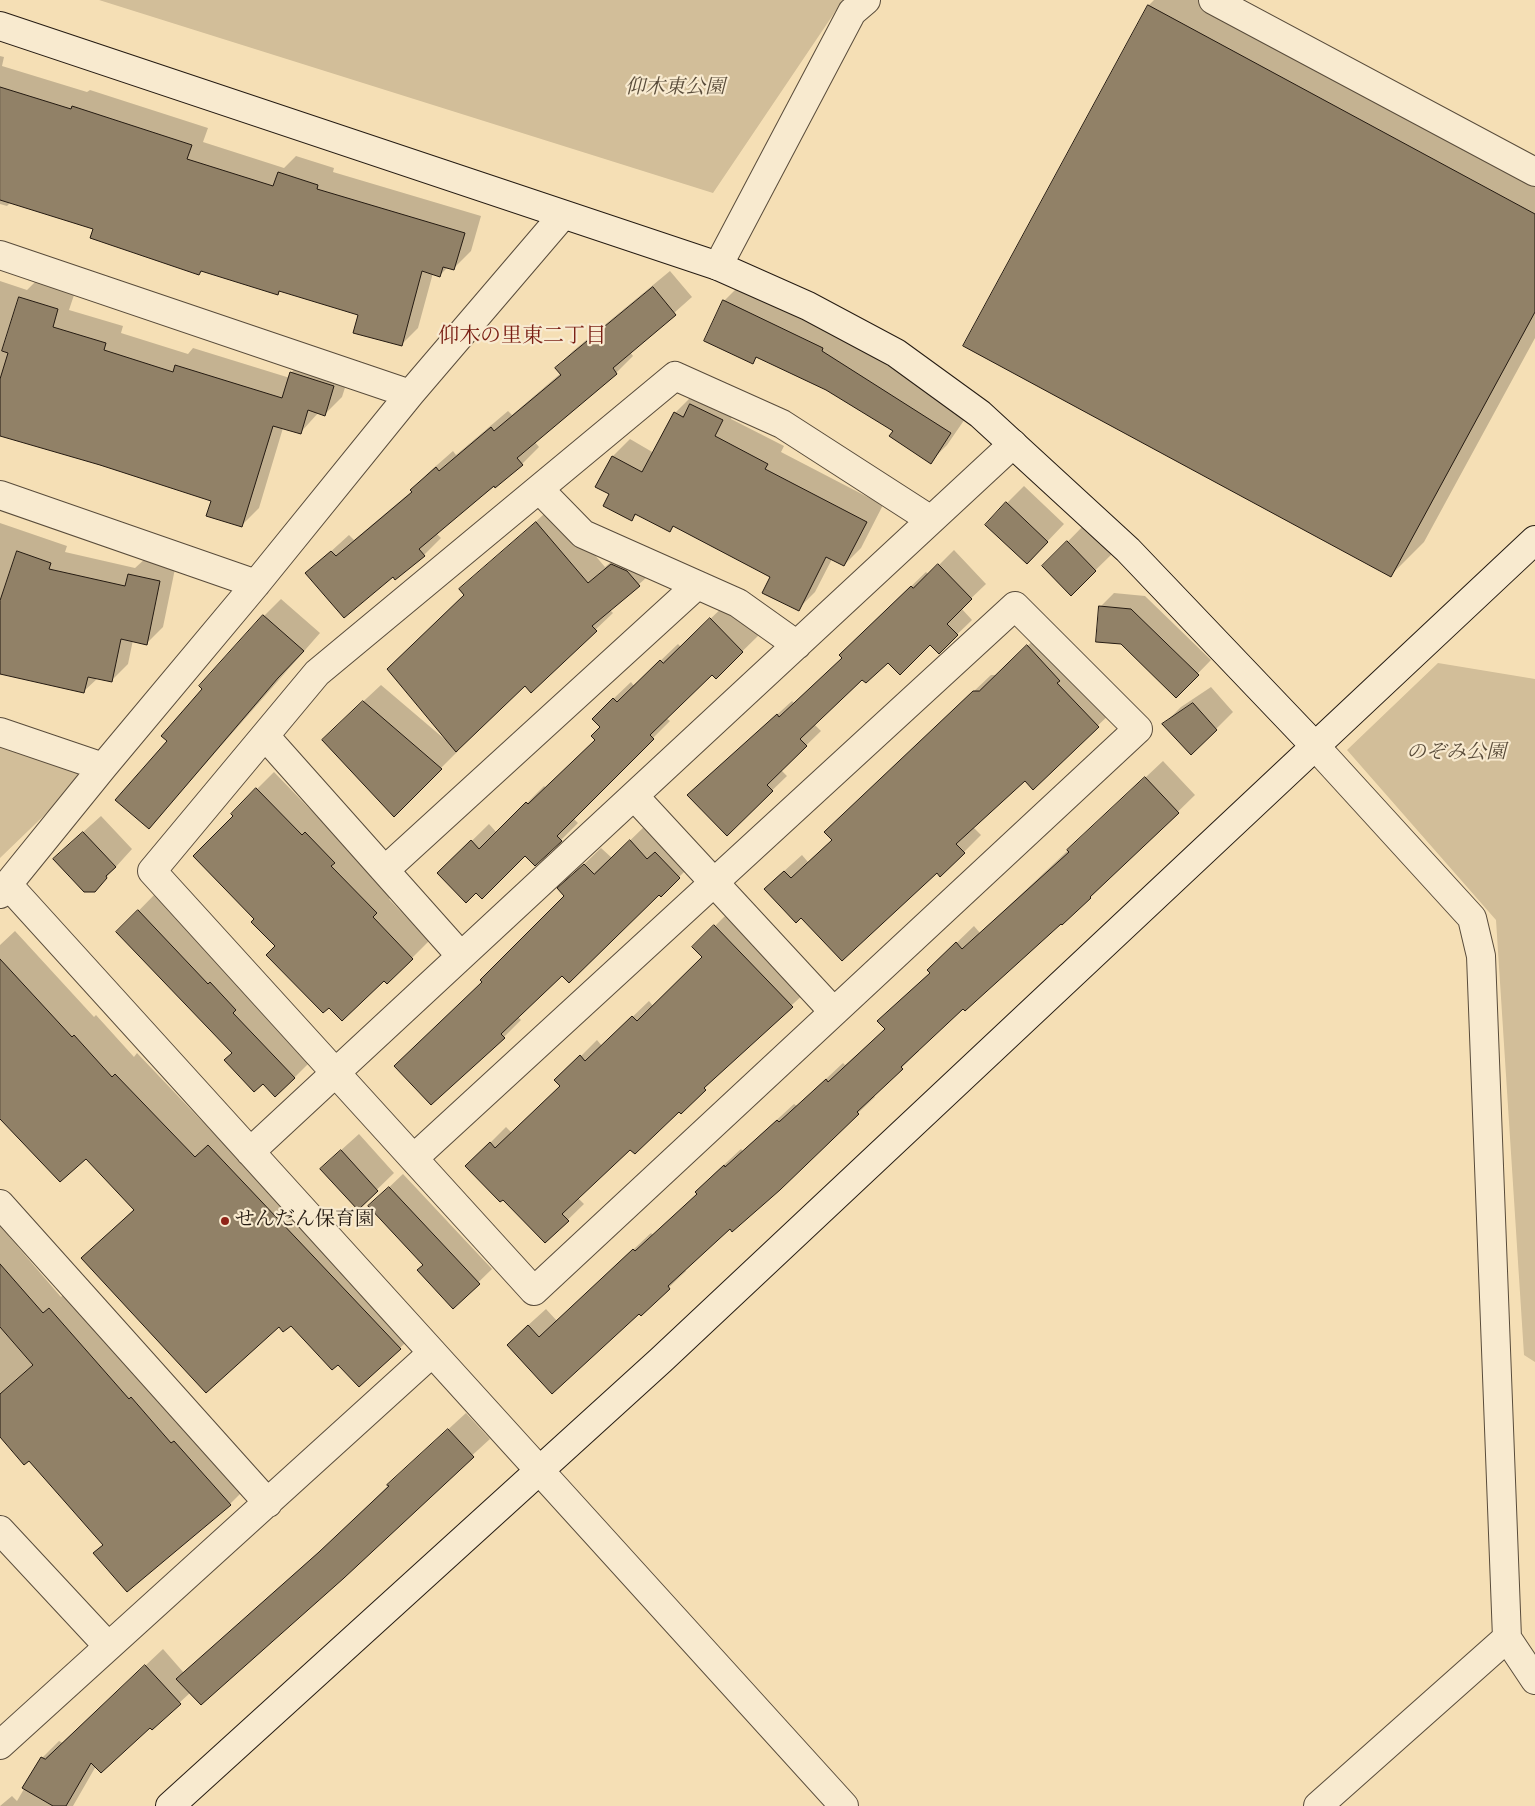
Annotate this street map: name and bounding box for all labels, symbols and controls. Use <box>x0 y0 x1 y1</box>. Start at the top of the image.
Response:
park label: 仰木東公園 <box>625 77 725 101</box>
district label: 仰木の里東二丁目 <box>438 325 606 351</box>
park label: のぞみ公園 <box>1406 742 1506 766</box>
place label: せんだん保育園 <box>235 1209 375 1233</box>
marker: せんだん保育園 <box>219 1215 231 1227</box>

